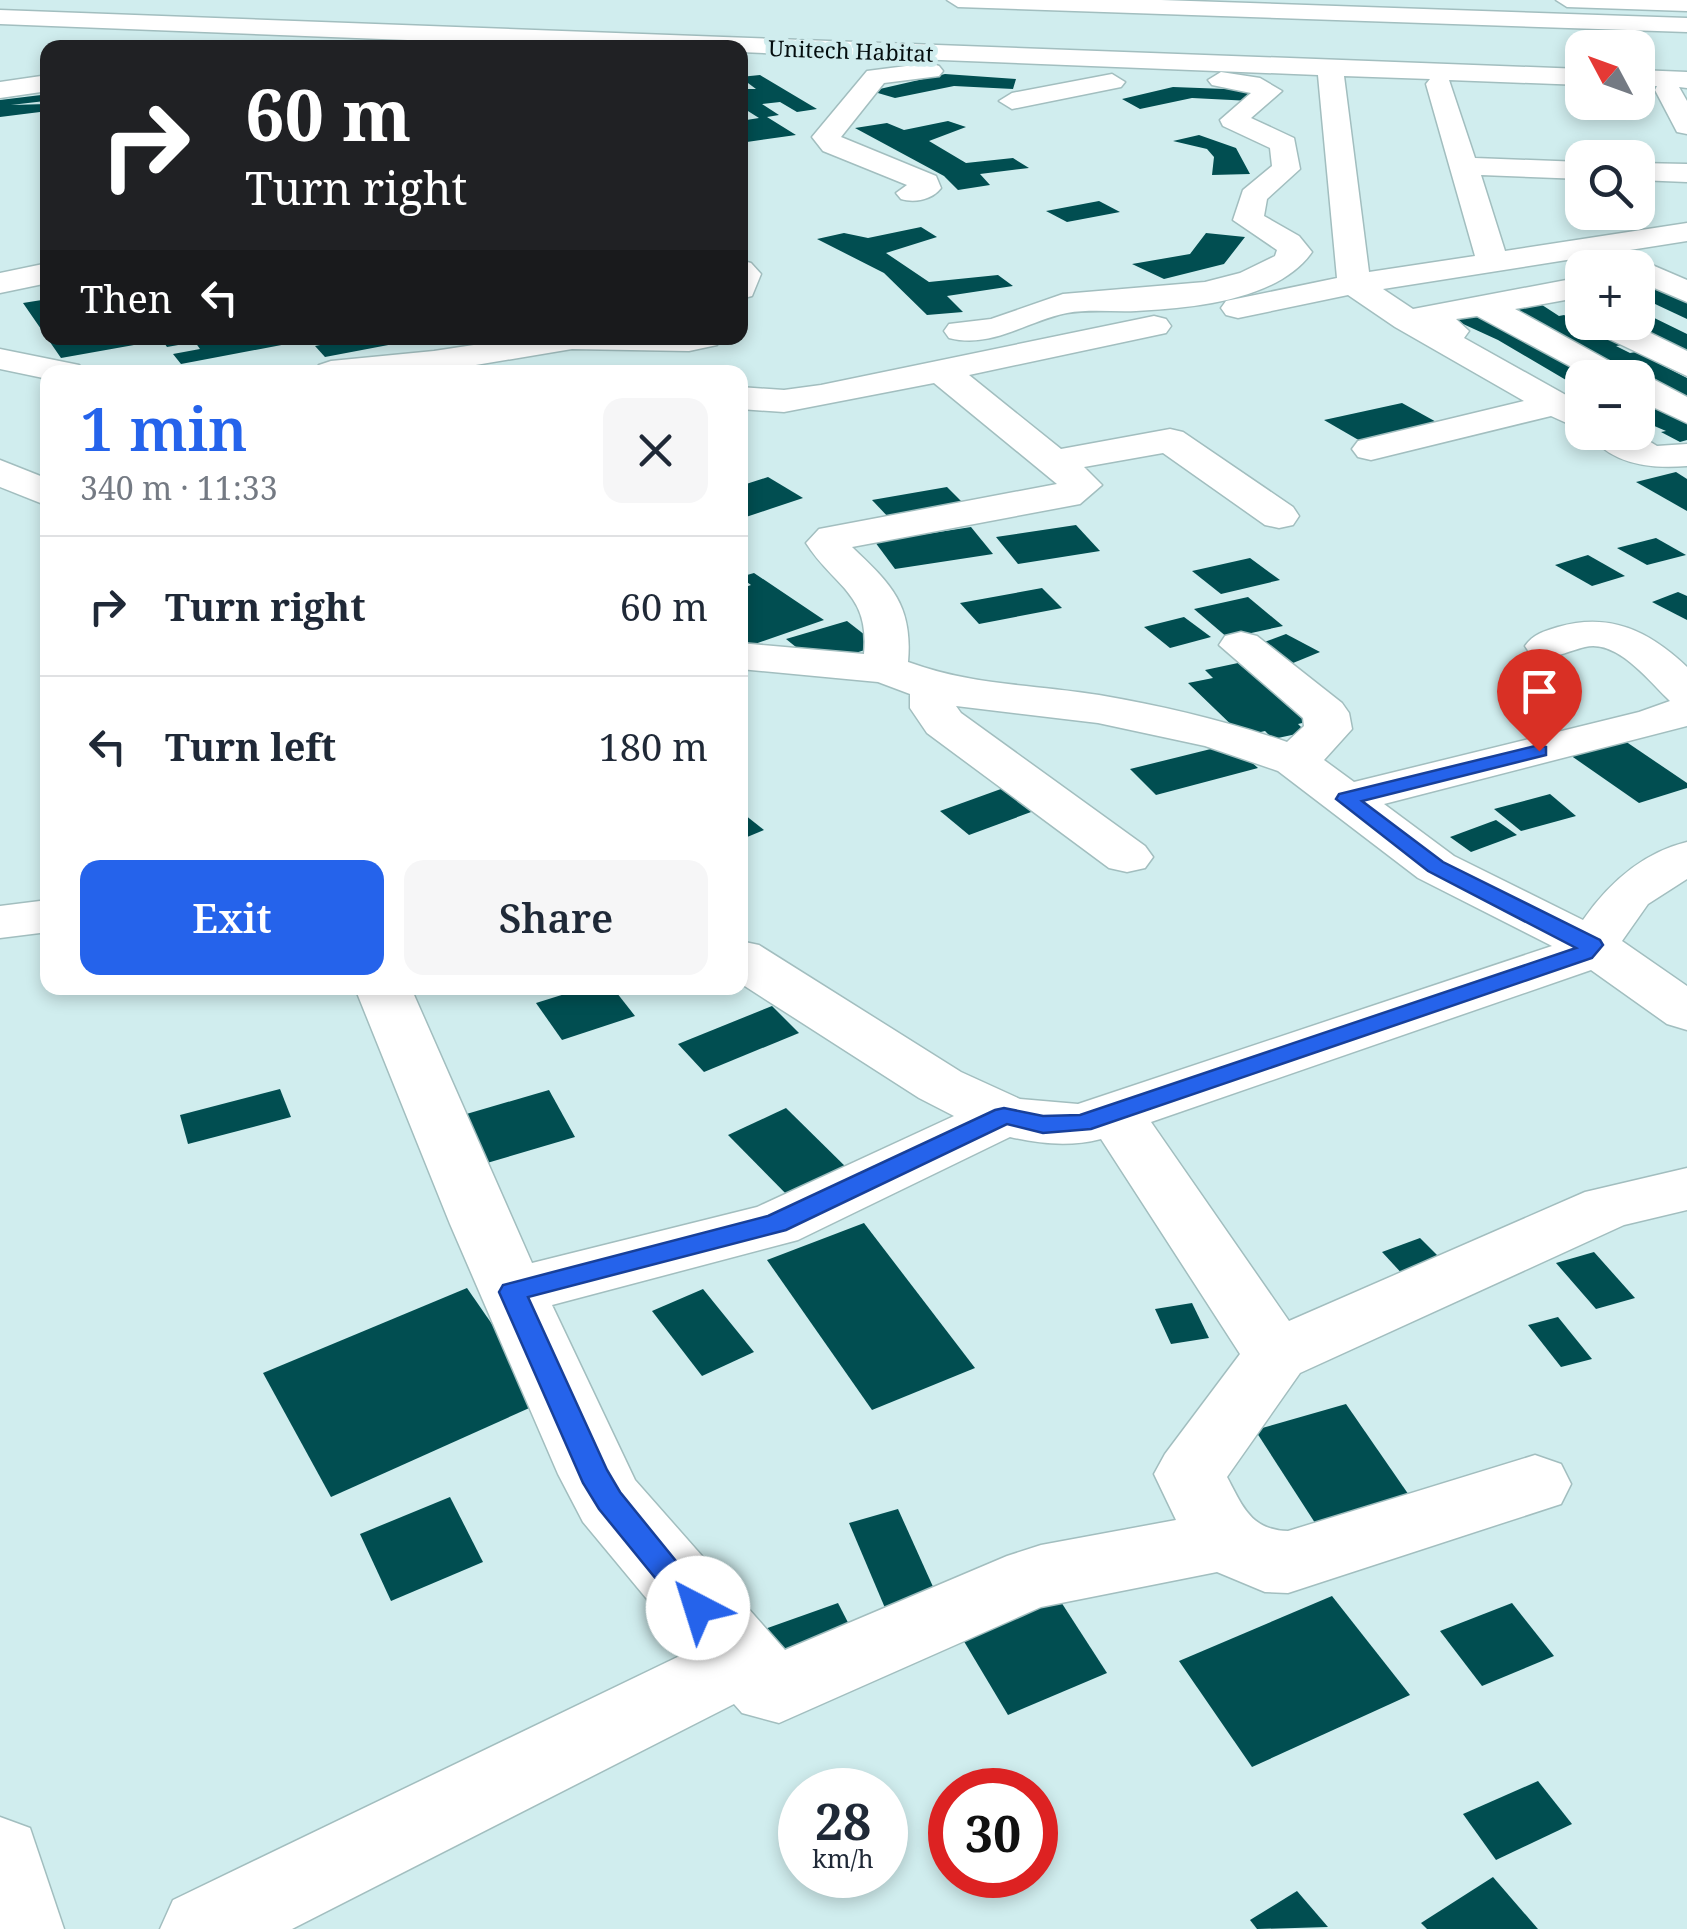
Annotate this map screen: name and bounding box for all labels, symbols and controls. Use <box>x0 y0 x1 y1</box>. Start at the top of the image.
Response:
north arrow <box>1565 30 1655 120</box>
map controls <box>1565 30 1655 450</box>
street label: Unitech Habitat <box>768 32 934 68</box>
text: 60 m <box>245 66 411 162</box>
icon: right <box>80 80 210 210</box>
button: search <box>1565 140 1655 230</box>
text: Turn right <box>245 157 467 218</box>
button: + <box>1565 250 1655 340</box>
icon: left <box>192 270 247 325</box>
text: Then <box>80 272 172 324</box>
button: − <box>1565 360 1655 450</box>
text: 1 min <box>80 387 248 469</box>
button: close <box>603 398 708 503</box>
text: 340 m · 11:33 <box>80 466 278 509</box>
icon: right <box>80 579 135 634</box>
text: Turn right <box>165 580 366 632</box>
text: 60 m <box>620 580 708 632</box>
pin <box>1497 649 1582 752</box>
icon: arrive <box>1512 664 1567 719</box>
icon: left <box>80 719 135 774</box>
text: Turn left <box>165 720 336 772</box>
text: 180 m <box>598 720 708 772</box>
button: Exit <box>80 860 384 975</box>
button: Share <box>404 860 708 975</box>
position arrow <box>646 1556 750 1660</box>
speed limit sign: 30 <box>928 1768 1058 1898</box>
text: 28 <box>815 1787 871 1855</box>
text: km/h <box>812 1841 874 1875</box>

